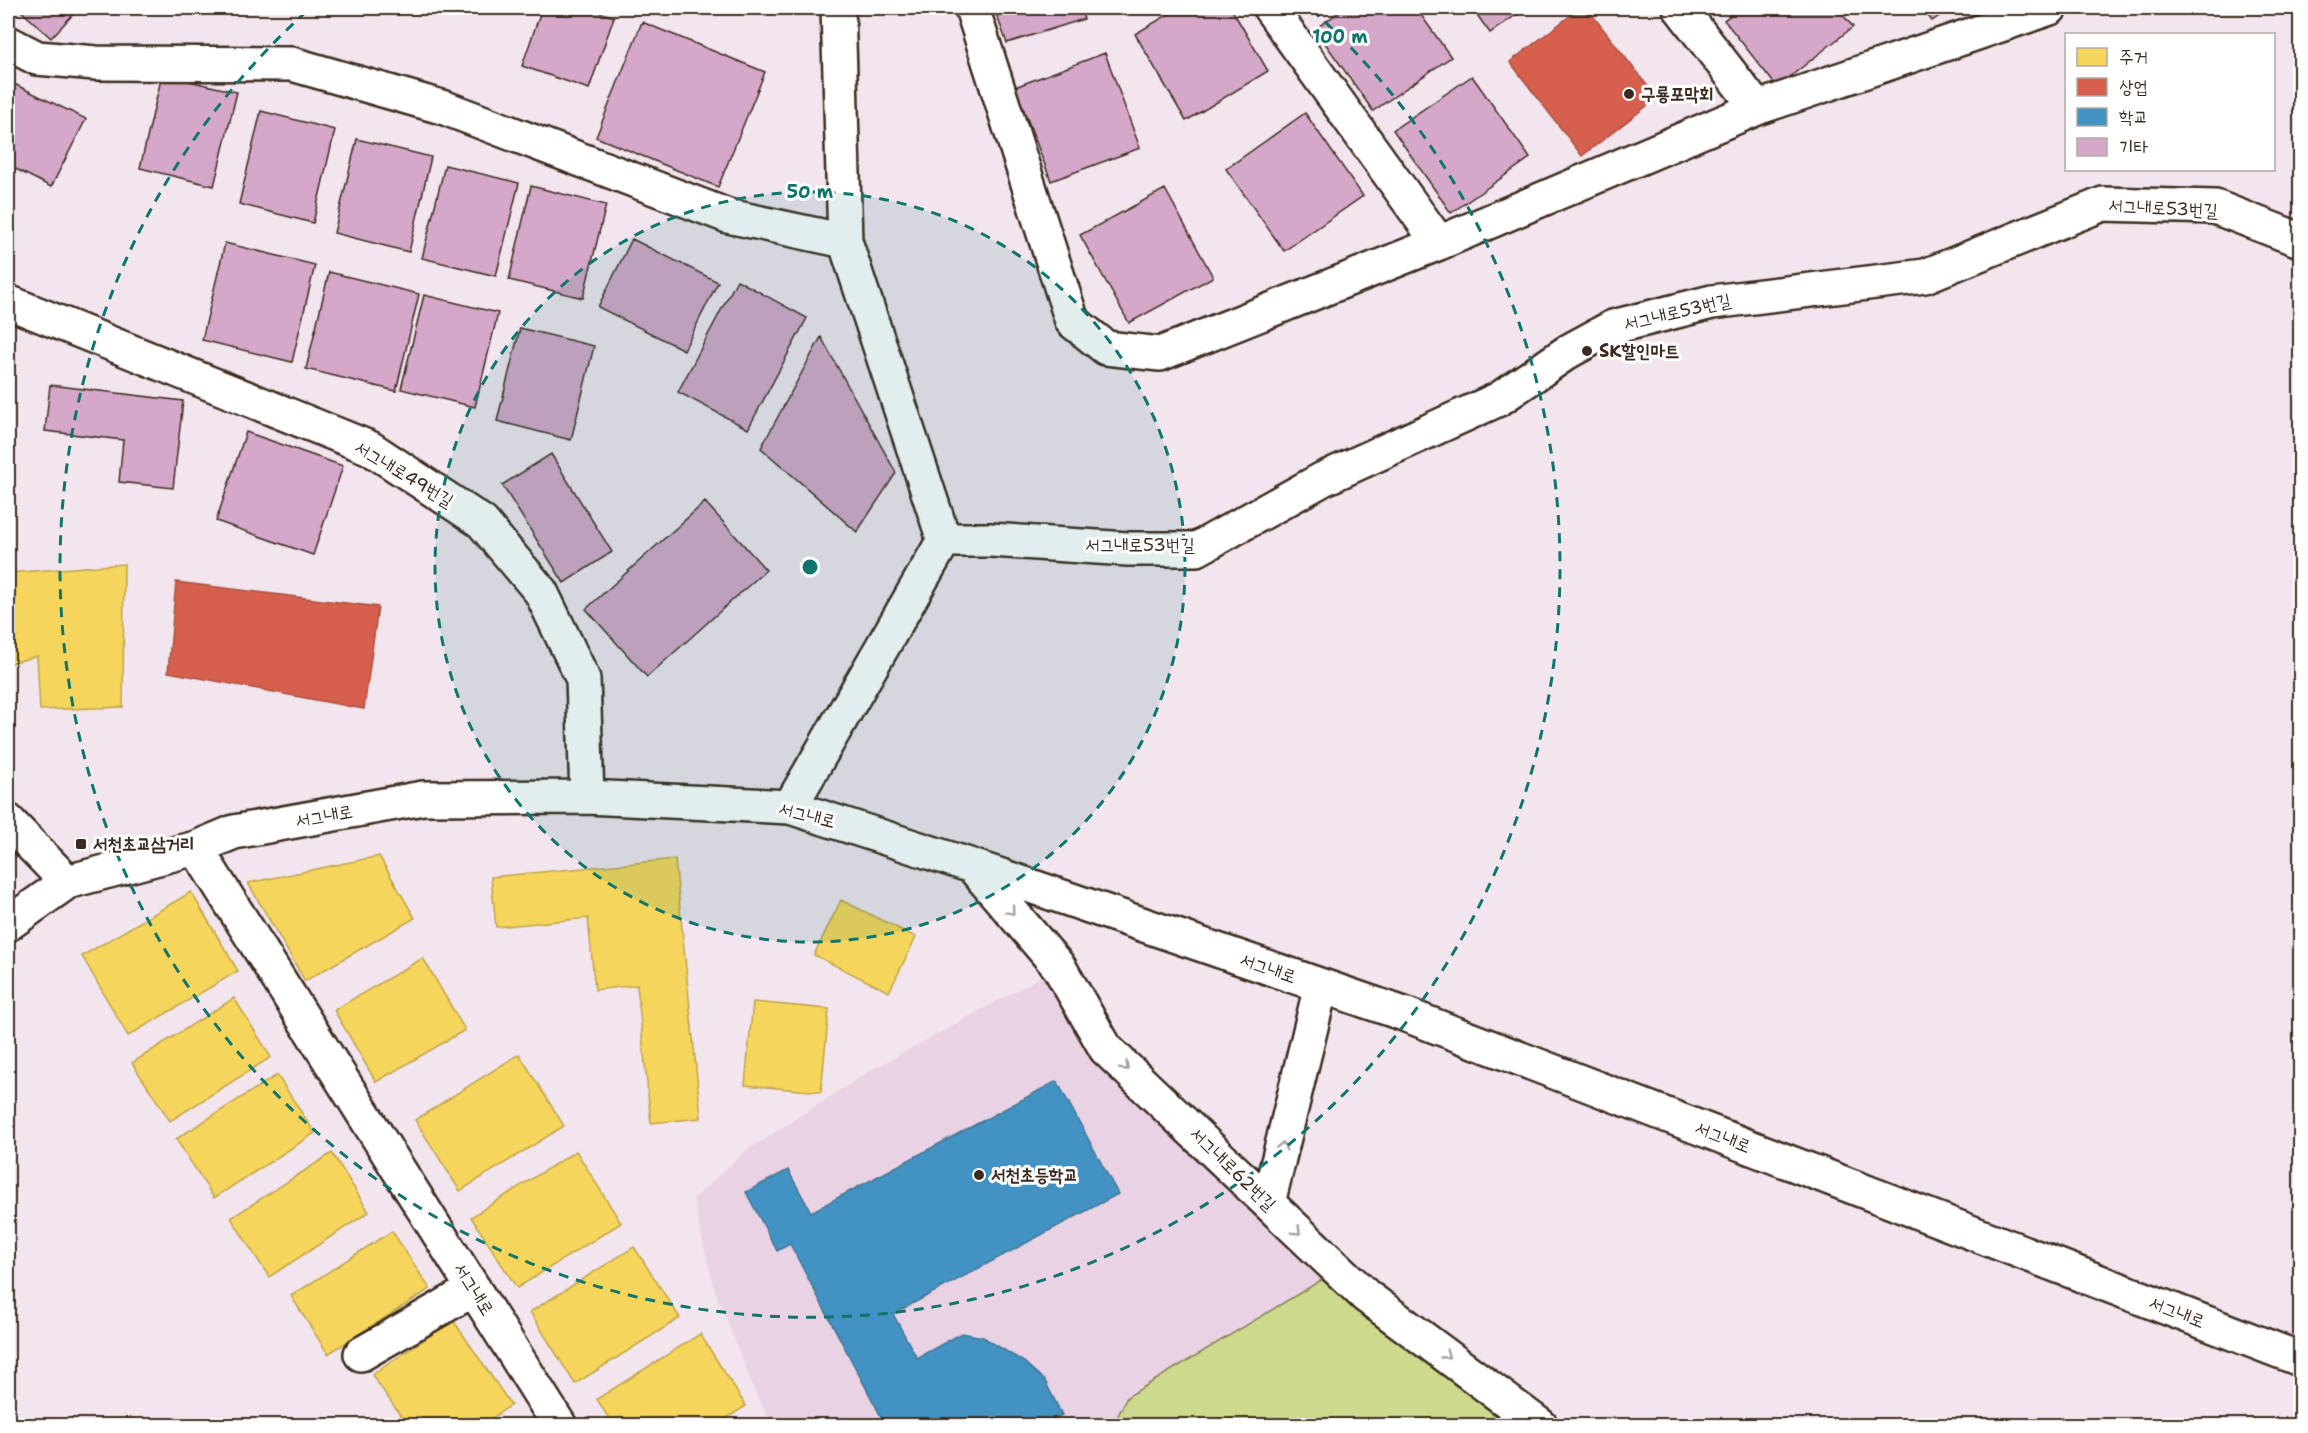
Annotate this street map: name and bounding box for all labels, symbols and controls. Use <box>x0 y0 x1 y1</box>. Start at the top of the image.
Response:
text: 100 m <box>1312 25 1368 49</box>
legend <box>2065 33 2275 171</box>
text: 주거 <box>2119 45 2148 69</box>
text: 상업 <box>2119 75 2148 99</box>
place label: 구룡포막회 <box>1641 82 1713 106</box>
marker: 구룡포막회 <box>1622 87 1636 101</box>
text: 학교 <box>2119 105 2148 129</box>
text: 기타 <box>2119 135 2148 159</box>
text: 50 m <box>787 180 834 204</box>
street label: 서그내로53번길 <box>2108 193 2219 223</box>
street label: 서그내로53번길 <box>1621 288 1734 336</box>
place label: SK할인마트 <box>1599 339 1680 363</box>
marker: SK할인마트 <box>1580 344 1594 358</box>
street label: 서그내로49번길 <box>350 435 458 513</box>
street label: 서그내로53번길 <box>1085 533 1195 557</box>
centre of rings <box>800 557 820 577</box>
street label: 서그내로 <box>776 796 838 834</box>
street label: 서그내로 <box>293 799 355 833</box>
place label: 서천초교삼거리 <box>93 832 194 856</box>
marker: 서천초교삼거리 <box>74 837 88 851</box>
one-way arrow <box>1003 904 1014 915</box>
street label: 서그내로 <box>1237 947 1299 989</box>
one-way arrow <box>1119 1060 1129 1071</box>
street label: 서그내로 <box>1692 1115 1754 1159</box>
street label: 서그내로62번길 <box>1185 1122 1282 1217</box>
one-way arrow <box>1275 1141 1288 1151</box>
place label: 서천초등학교 <box>991 1163 1078 1187</box>
marker: 서천초등학교 <box>972 1168 986 1182</box>
one-way arrow <box>1289 1223 1300 1234</box>
street label: 서그내로 <box>448 1258 500 1320</box>
street label: 서그내로 <box>2146 1290 2208 1334</box>
one-way arrow <box>1440 1348 1451 1359</box>

